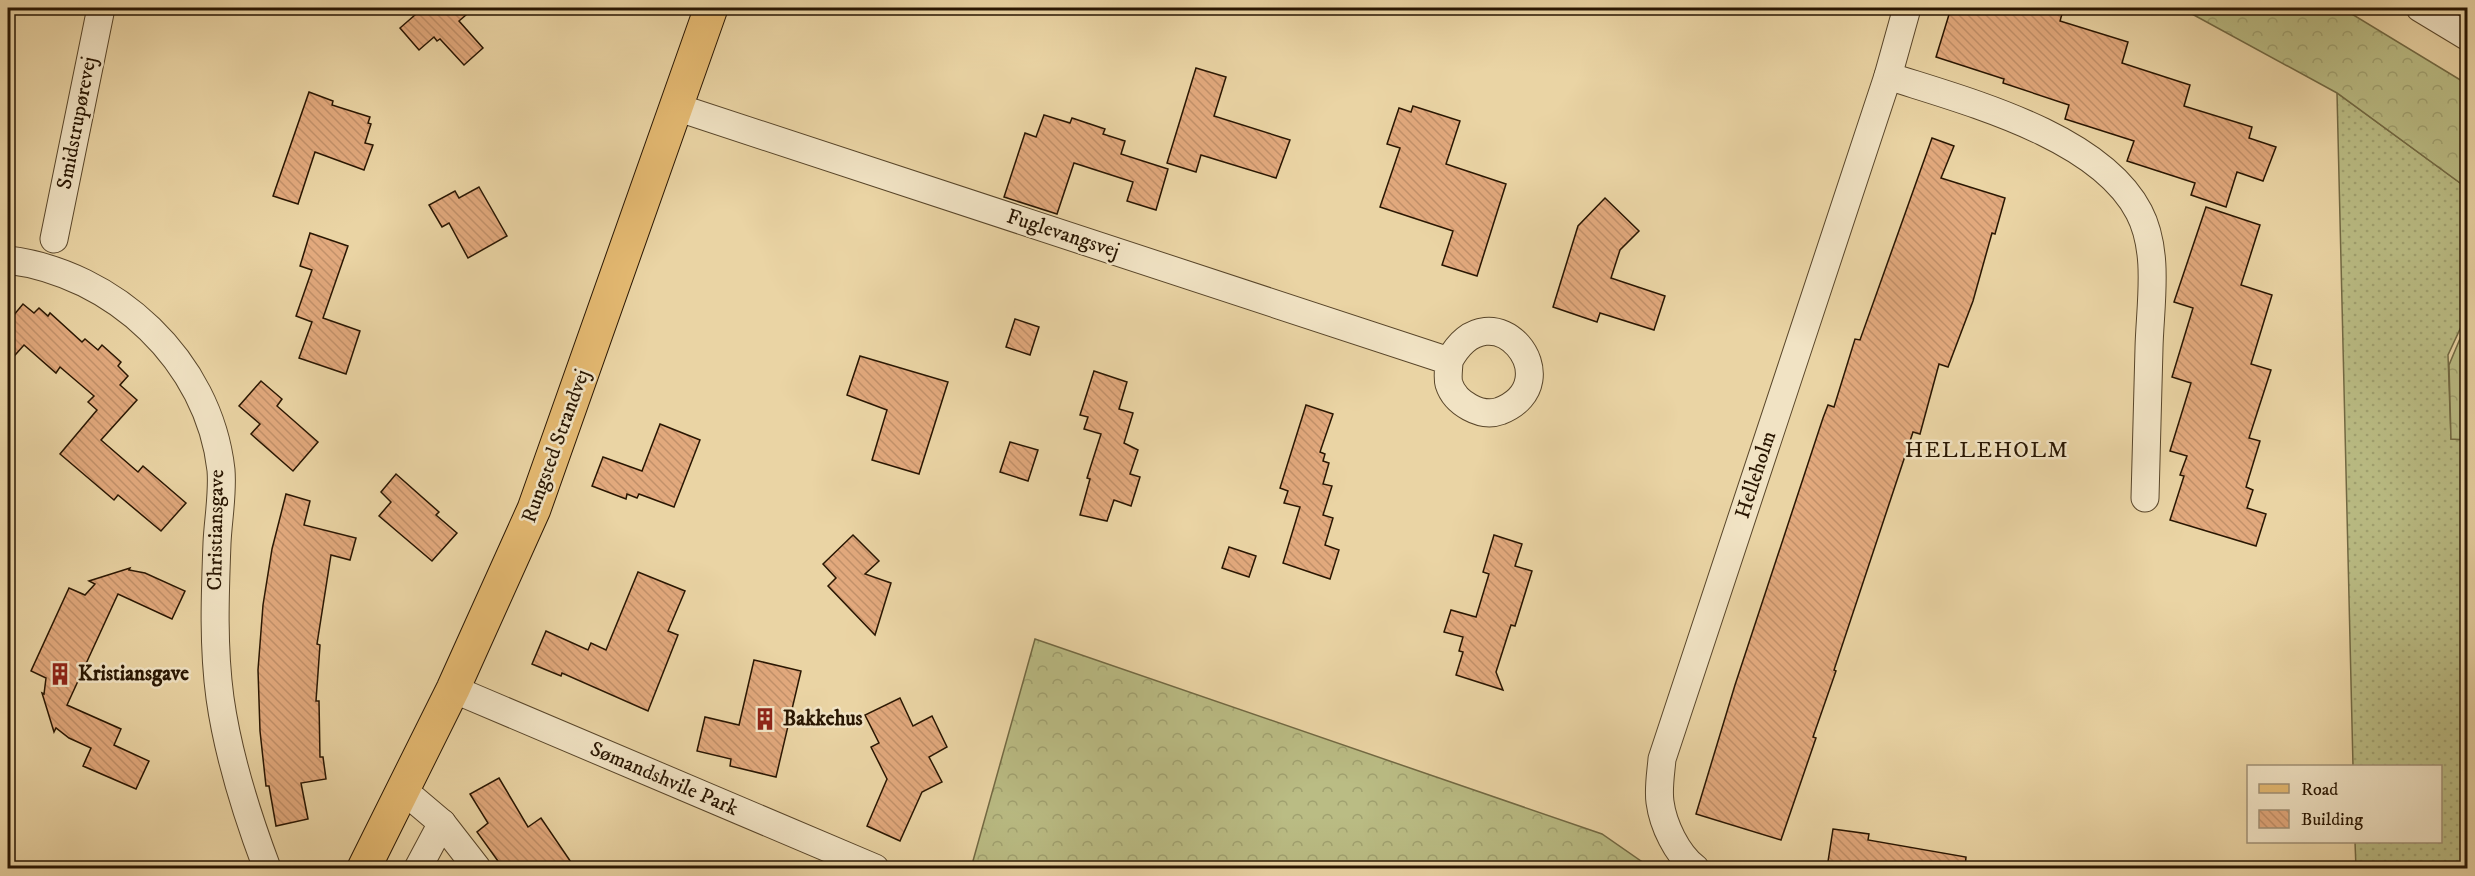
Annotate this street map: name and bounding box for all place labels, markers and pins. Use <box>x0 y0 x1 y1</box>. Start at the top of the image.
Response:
building icon: Kristiansgave <box>47 661 73 687</box>
place label: Kristiansgave <box>78 661 189 687</box>
building icon: Bakkehus <box>752 706 778 732</box>
place label: Bakkehus <box>783 706 863 732</box>

